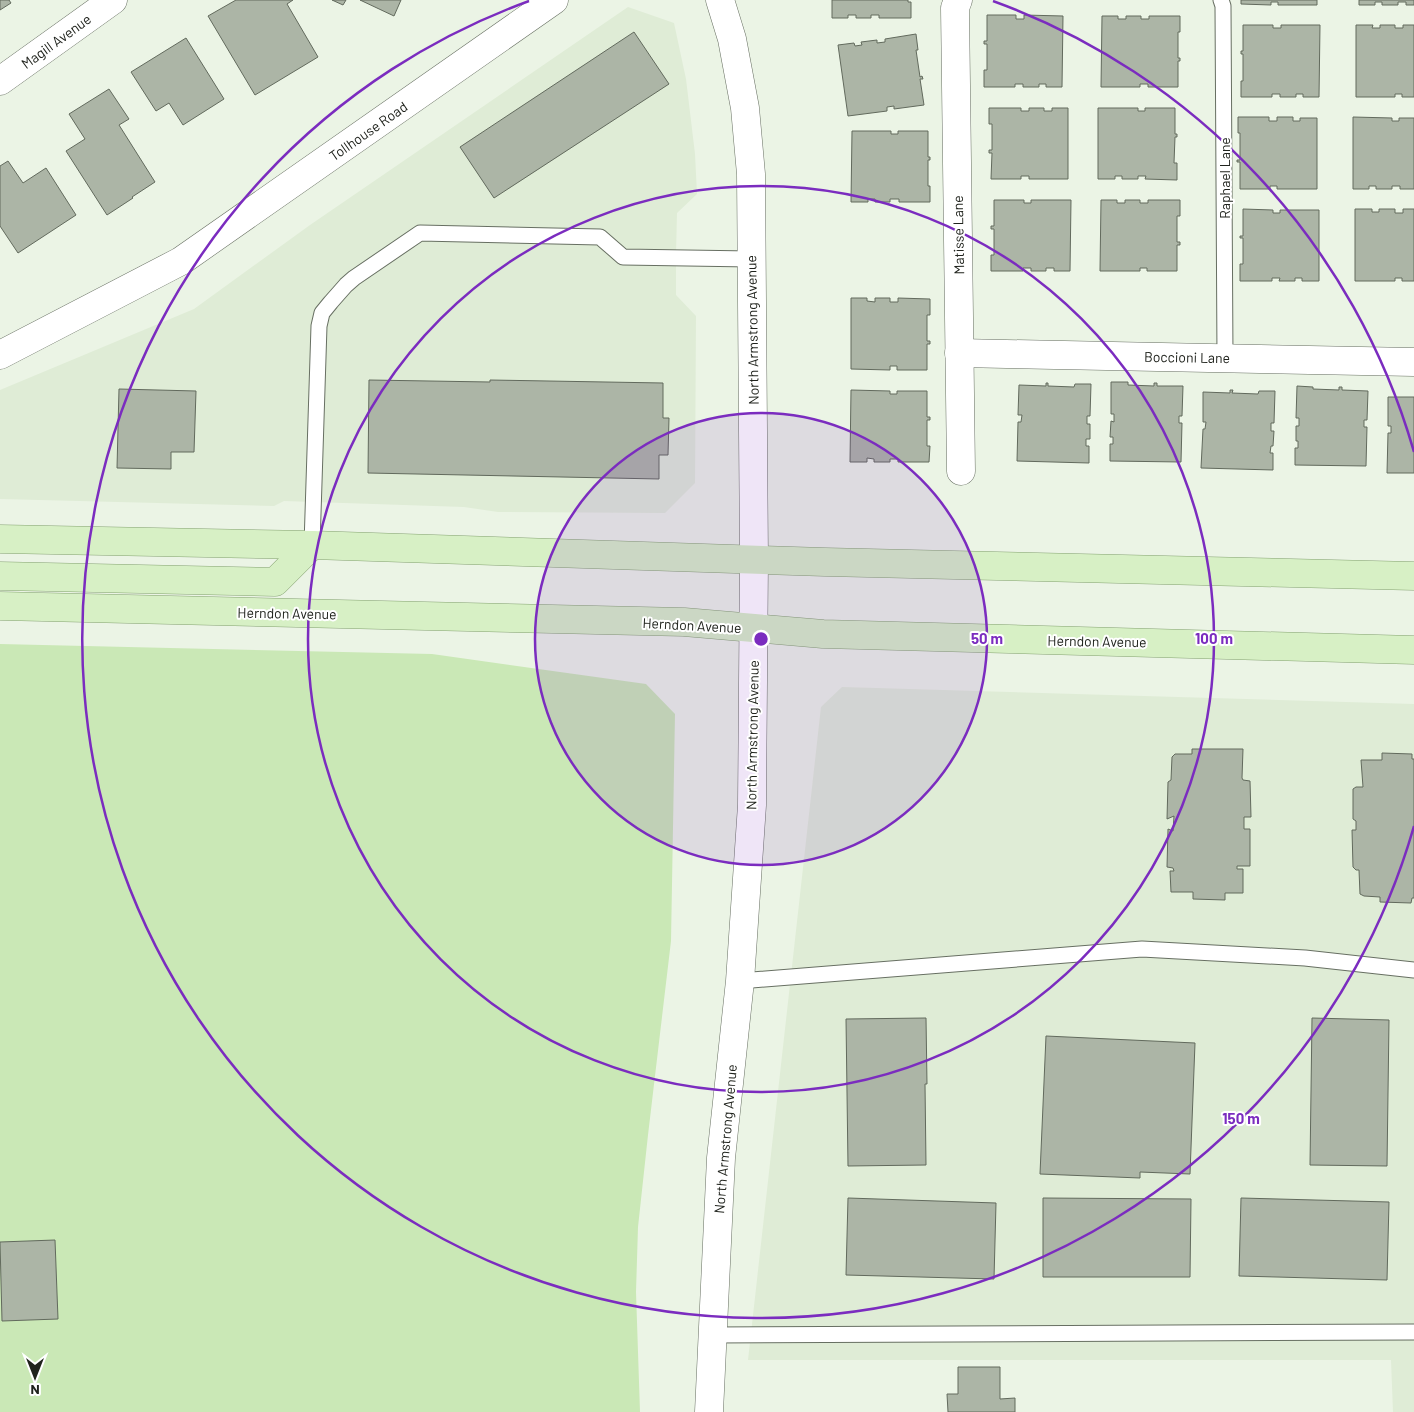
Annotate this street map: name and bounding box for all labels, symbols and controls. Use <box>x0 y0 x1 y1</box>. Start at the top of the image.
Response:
street label: Magill Avenue <box>18 10 94 72</box>
street label: Tollhouse Road <box>326 98 410 164</box>
street label: Raphael Lane <box>1216 137 1233 219</box>
street label: Matisse Lane <box>949 195 967 275</box>
street label: North Armstrong Avenue <box>742 255 762 405</box>
street label: Boccioni Lane <box>1144 348 1230 366</box>
street label: Herndon Avenue <box>237 604 337 622</box>
street label: Herndon Avenue <box>642 614 742 636</box>
text: 50 m <box>971 629 1003 647</box>
text: 100 m <box>1195 629 1233 647</box>
centre of rings <box>752 630 770 648</box>
street label: Herndon Avenue <box>1047 632 1147 650</box>
street label: North Armstrong Avenue <box>742 660 762 810</box>
street label: North Armstrong Avenue <box>710 1064 740 1214</box>
text: 150 m <box>1222 1109 1260 1127</box>
north arrow <box>10 1352 60 1402</box>
text: N <box>30 1382 40 1399</box>

